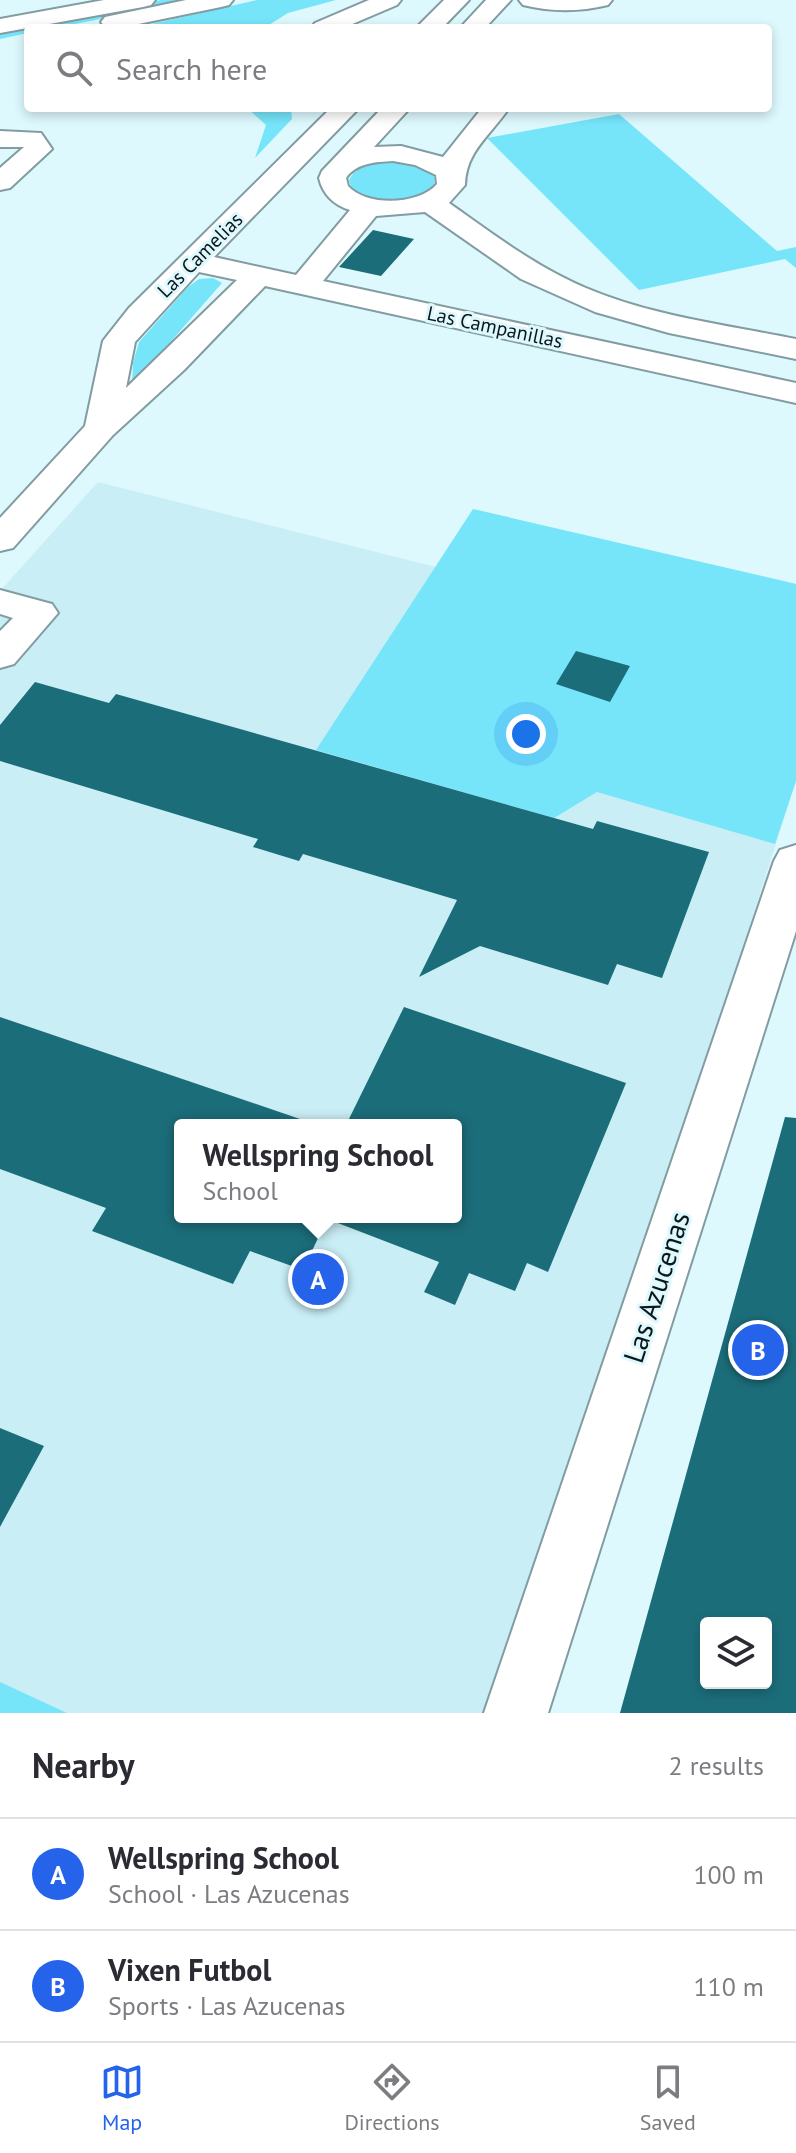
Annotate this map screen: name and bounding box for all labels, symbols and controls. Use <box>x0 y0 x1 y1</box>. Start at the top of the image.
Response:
search box <box>24 24 772 112</box>
icon: search <box>52 46 96 90</box>
text: Search here <box>116 49 267 88</box>
street label: Las Camelias <box>152 207 248 303</box>
street label: Las Campanillas <box>425 300 565 354</box>
your location <box>506 714 546 754</box>
popup <box>174 1119 462 1223</box>
text: Wellspring School <box>203 1135 433 1174</box>
text: School <box>203 1174 278 1207</box>
street label: Las Azucenas <box>614 1207 698 1367</box>
pin: A <box>292 1249 344 1309</box>
pin: B <box>732 1320 784 1380</box>
map controls <box>700 1617 772 1689</box>
button: layers <box>700 1617 772 1689</box>
text: Nearby <box>32 1743 134 1787</box>
text: 2 results <box>669 1749 764 1782</box>
text: Wellspring School <box>108 1838 339 1877</box>
text: A <box>50 1858 66 1891</box>
text: 100 m <box>693 1858 764 1891</box>
text: School · Las Azucenas <box>108 1877 350 1910</box>
text: Vixen Futbol <box>108 1950 271 1989</box>
text: B <box>50 1970 66 2003</box>
text: 110 m <box>693 1970 764 2003</box>
text: Sports · Las Azucenas <box>108 1989 346 2022</box>
tab: Map <box>100 2060 144 2136</box>
tab: Directions <box>344 2060 440 2136</box>
tab: Saved <box>640 2060 696 2136</box>

